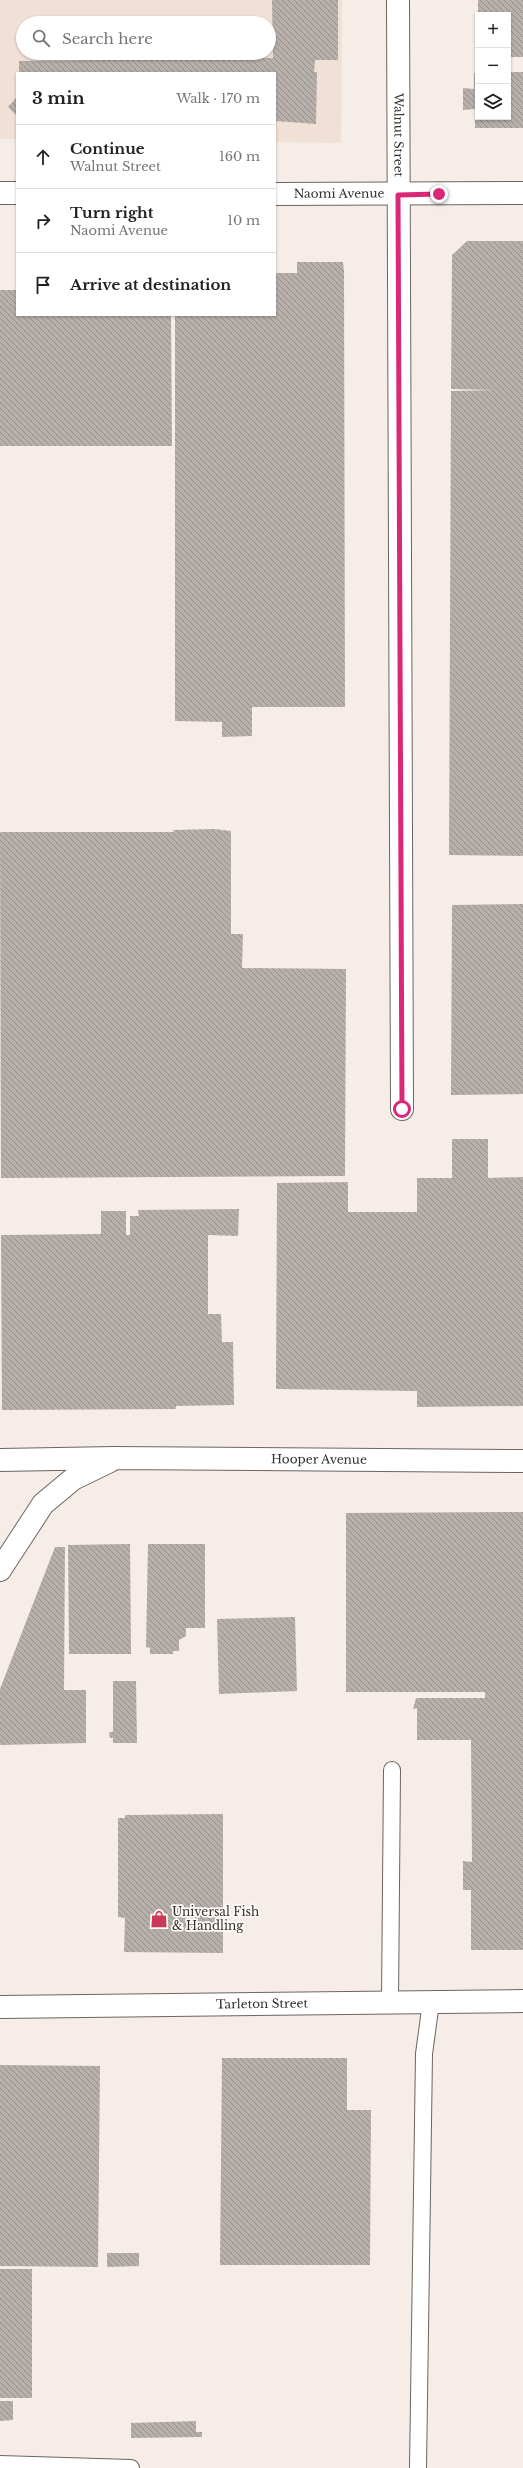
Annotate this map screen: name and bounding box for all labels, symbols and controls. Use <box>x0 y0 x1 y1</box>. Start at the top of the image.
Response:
map controls <box>475 12 511 120</box>
button: + <box>475 12 511 48</box>
search box <box>16 16 276 60</box>
icon: search <box>30 27 52 49</box>
text: Search here <box>62 29 153 48</box>
button: − <box>475 48 511 84</box>
button: layers <box>475 84 511 120</box>
text: 3 min <box>32 88 85 109</box>
text: Walk · 170 m <box>176 90 260 107</box>
street label: Walnut Street <box>391 92 407 178</box>
text: Continue <box>70 139 145 158</box>
icon: ahead <box>32 146 54 168</box>
text: 160 m <box>219 148 260 165</box>
text: Walnut Street <box>70 158 161 175</box>
route end <box>430 185 448 203</box>
street label: Naomi Avenue <box>294 186 384 201</box>
text: Turn right <box>70 203 153 222</box>
icon: right <box>32 210 54 232</box>
text: 10 m <box>227 212 260 229</box>
text: Naomi Avenue <box>70 222 168 239</box>
icon: arrive <box>32 274 54 296</box>
text: Arrive at destination <box>70 275 231 294</box>
route start <box>393 1100 411 1118</box>
street label: Hooper Avenue <box>271 1451 367 1467</box>
place label: Universal Fish & Handling <box>172 1904 259 1933</box>
shop icon: Universal Fish & Handling <box>149 1909 169 1929</box>
street label: Tarleton Street <box>216 1995 308 2012</box>

